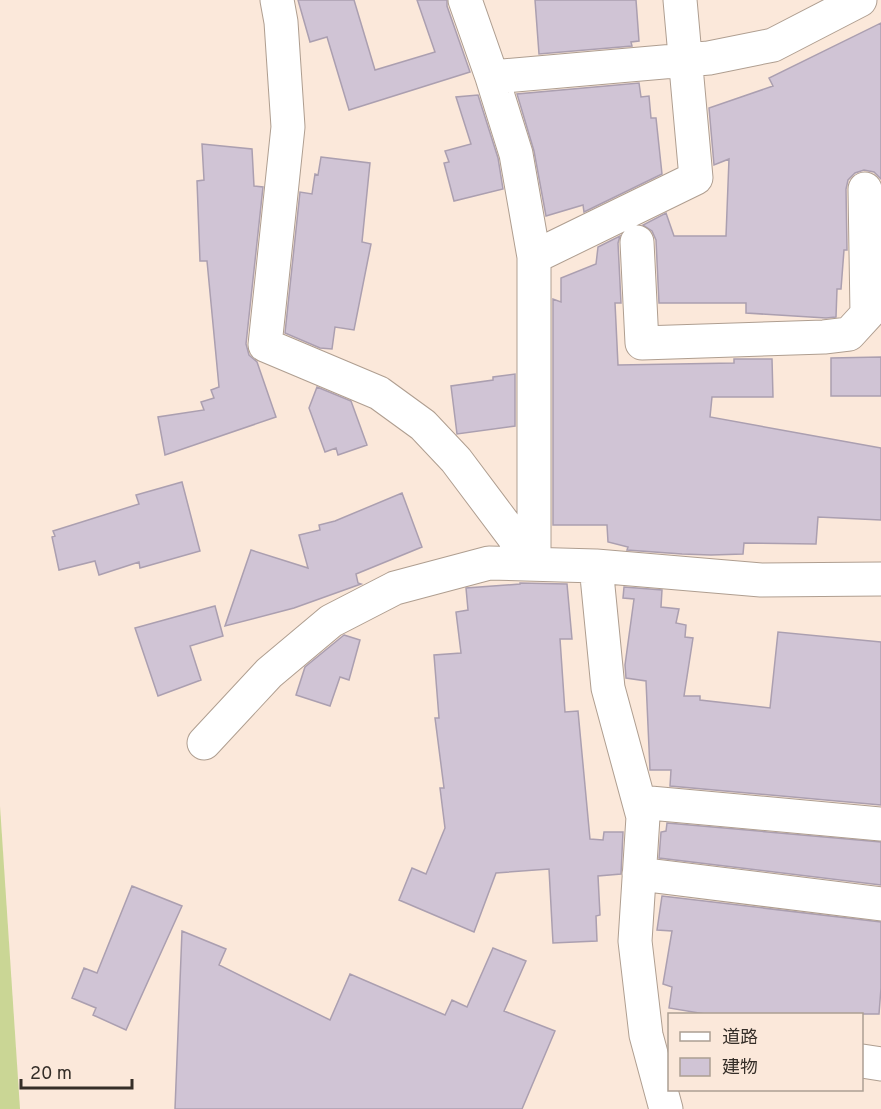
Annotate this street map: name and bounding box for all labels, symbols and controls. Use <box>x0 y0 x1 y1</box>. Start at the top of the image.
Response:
legend <box>668 1013 863 1091</box>
text: 道路 <box>722 1027 758 1050</box>
scale bar <box>21 1052 132 1090</box>
text: 建物 <box>722 1057 758 1080</box>
text: 20 m <box>30 1063 72 1086</box>

